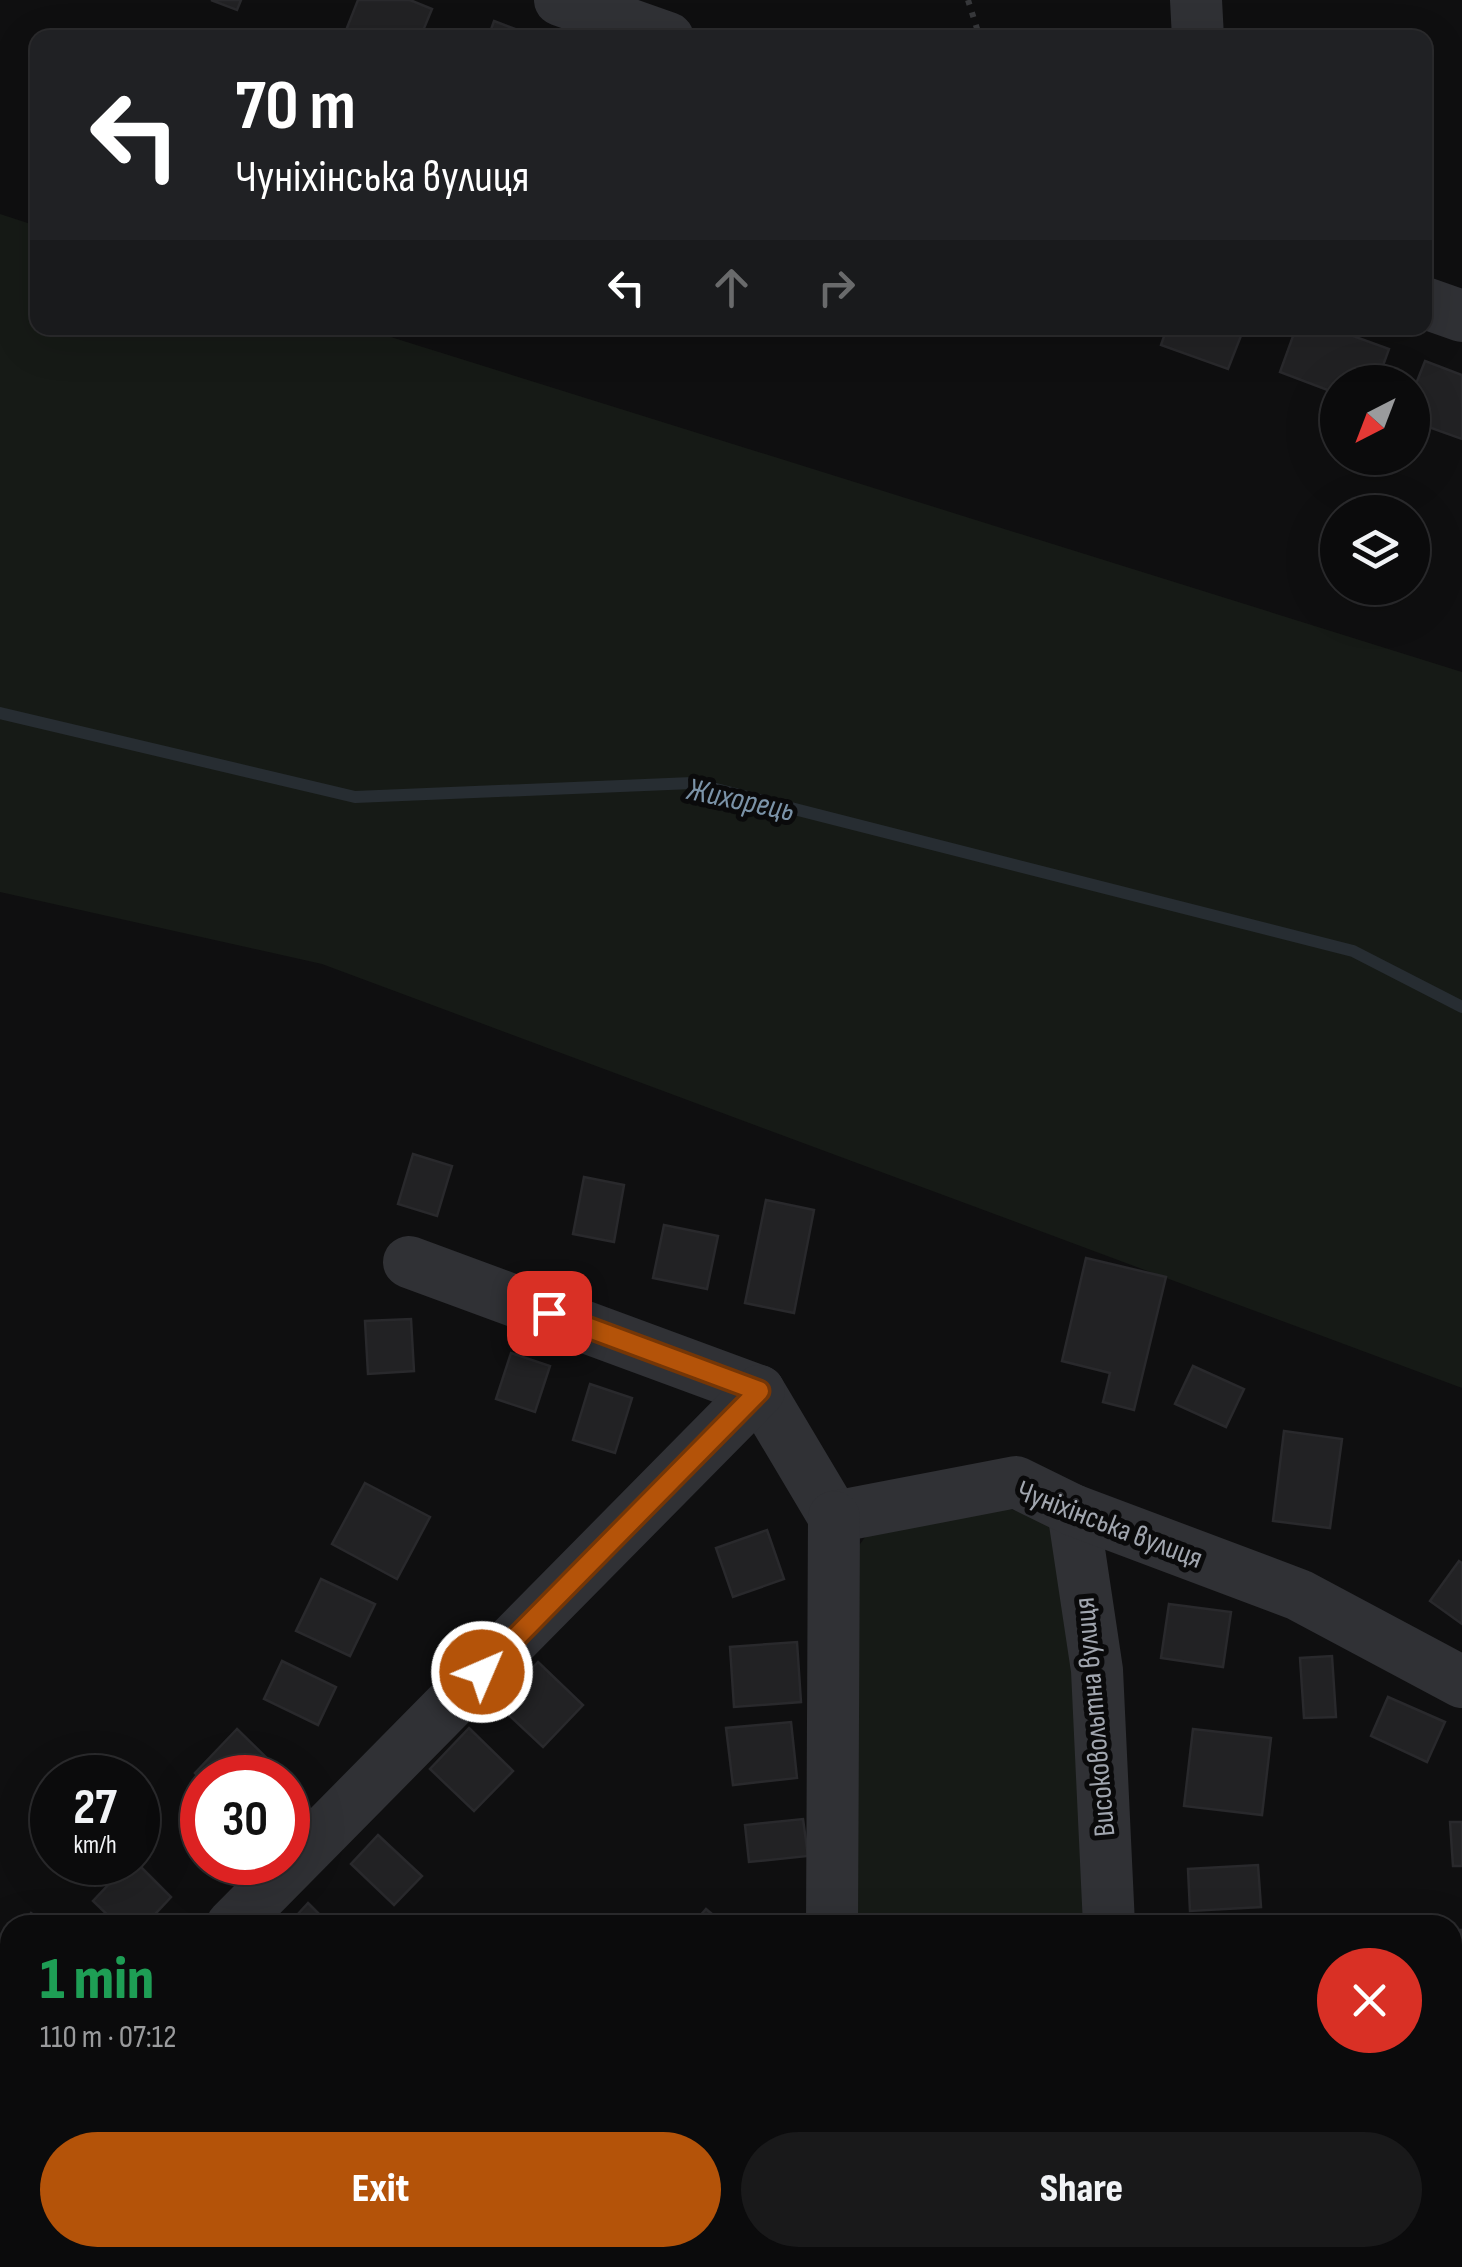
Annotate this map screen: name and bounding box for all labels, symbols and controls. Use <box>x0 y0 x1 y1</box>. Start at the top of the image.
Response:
text: 70 m <box>235 65 356 149</box>
icon: left <box>70 70 200 200</box>
text: Чуніхінська вулиця <box>235 150 529 205</box>
icon: left <box>599 260 654 315</box>
icon: ahead <box>704 260 759 315</box>
icon: right <box>809 260 864 315</box>
north arrow <box>1320 365 1430 475</box>
map controls <box>1320 365 1430 605</box>
button: layers <box>1320 495 1430 605</box>
water label: Жихорець <box>682 770 798 831</box>
pin <box>507 1271 592 1356</box>
icon: arrive <box>522 1286 577 1341</box>
street label: Чуніхінська вулиця <box>1012 1473 1208 1577</box>
street label: Високовольтна вулиця <box>1067 1596 1123 1838</box>
position arrow <box>430 1620 534 1724</box>
speed limit sign: 30 <box>180 1755 310 1885</box>
text: 27 <box>73 1778 117 1838</box>
text: km/h <box>73 1830 117 1861</box>
text: 1 min <box>40 1944 154 2016</box>
button: close <box>1317 1948 1422 2053</box>
text: 110 m · 07:12 <box>40 2018 176 2057</box>
button: Exit <box>40 2132 721 2247</box>
button: Share <box>741 2132 1422 2247</box>

